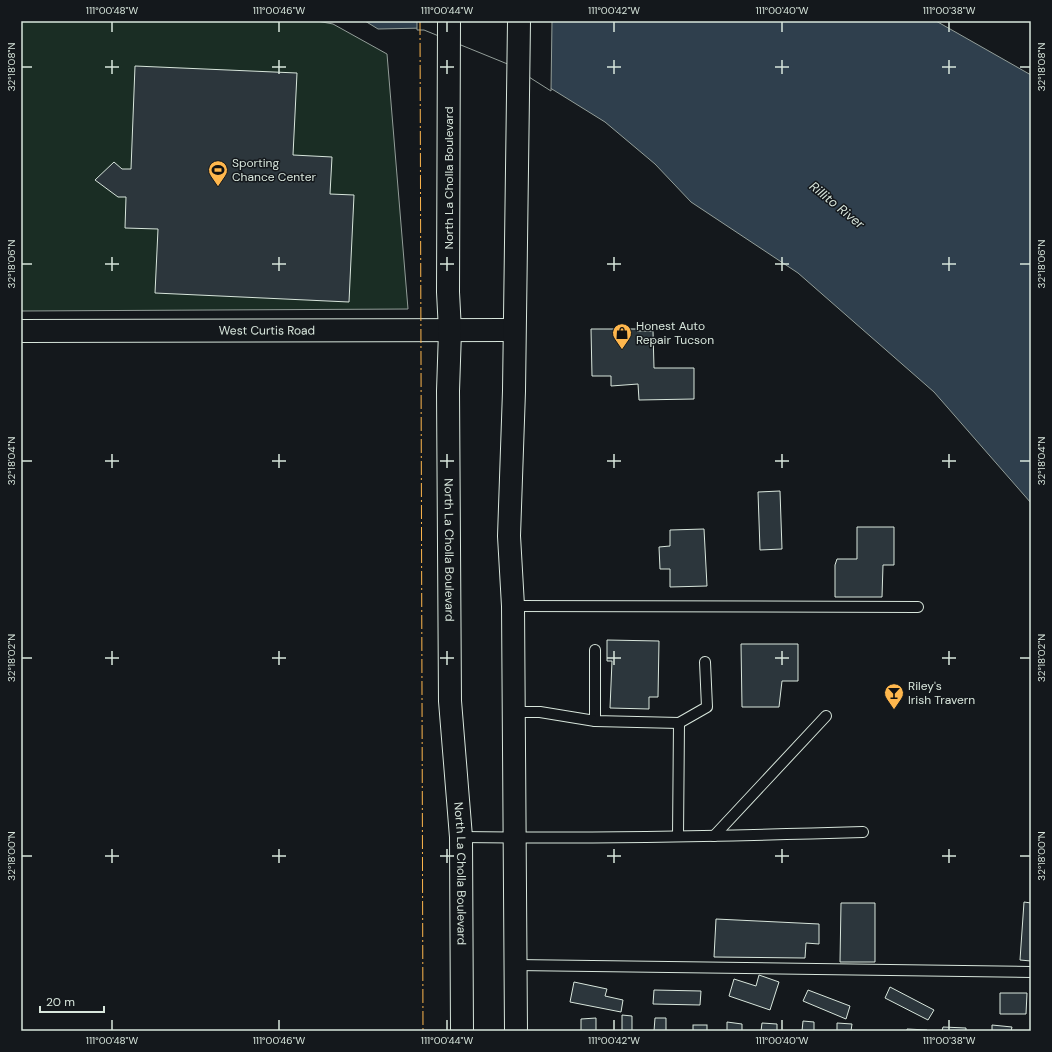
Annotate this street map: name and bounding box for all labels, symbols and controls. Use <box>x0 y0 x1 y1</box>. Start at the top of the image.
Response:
text: 111°00'48"W <box>86 4 138 17</box>
text: 111°00'46"W <box>253 4 306 17</box>
text: 111°00'44"W <box>421 4 473 17</box>
text: 111°00'42"W <box>588 4 640 17</box>
text: 111°00'40"W <box>755 4 809 17</box>
text: 111°00'38"W <box>923 4 976 17</box>
text: 32°18'08"N <box>5 43 18 91</box>
text: 32°18'08"N <box>1035 43 1048 91</box>
street label: North La Cholla Boulevard <box>441 106 457 250</box>
place label: Sporting Chance Center <box>232 155 316 185</box>
sports icon: Sporting Chance Center <box>207 159 229 187</box>
water label: Rillito River <box>806 178 869 233</box>
text: 32°18'06"N <box>5 240 18 288</box>
text: 32°18'06"N <box>1035 240 1048 288</box>
place label: Honest Auto Repair Tucson <box>636 318 714 348</box>
street label: West Curtis Road <box>219 322 315 339</box>
shop icon: Honest Auto Repair Tucson <box>611 322 633 350</box>
text: 32°18'04"N <box>5 437 18 485</box>
text: 32°18'04"N <box>1035 437 1048 485</box>
street label: North La Cholla Boulevard <box>441 478 457 622</box>
text: 32°18'02"N <box>5 634 18 682</box>
text: 32°18'02"N <box>1035 634 1048 682</box>
place label: Riley's Irish Travern <box>908 678 975 708</box>
bar icon: Riley's Irish Travern <box>883 682 905 710</box>
street label: North La Cholla Boulevard <box>450 801 470 945</box>
text: 32°18'00"N <box>5 831 18 881</box>
text: 32°18'00"N <box>1035 831 1048 881</box>
scale bar <box>40 988 104 1014</box>
text: 20 m <box>46 994 75 1010</box>
text: 111°00'48"W <box>86 1034 138 1047</box>
text: 111°00'46"W <box>253 1034 306 1047</box>
text: 111°00'44"W <box>421 1034 473 1047</box>
text: 111°00'42"W <box>588 1034 640 1047</box>
text: 111°00'40"W <box>755 1034 809 1047</box>
text: 111°00'38"W <box>923 1034 976 1047</box>

